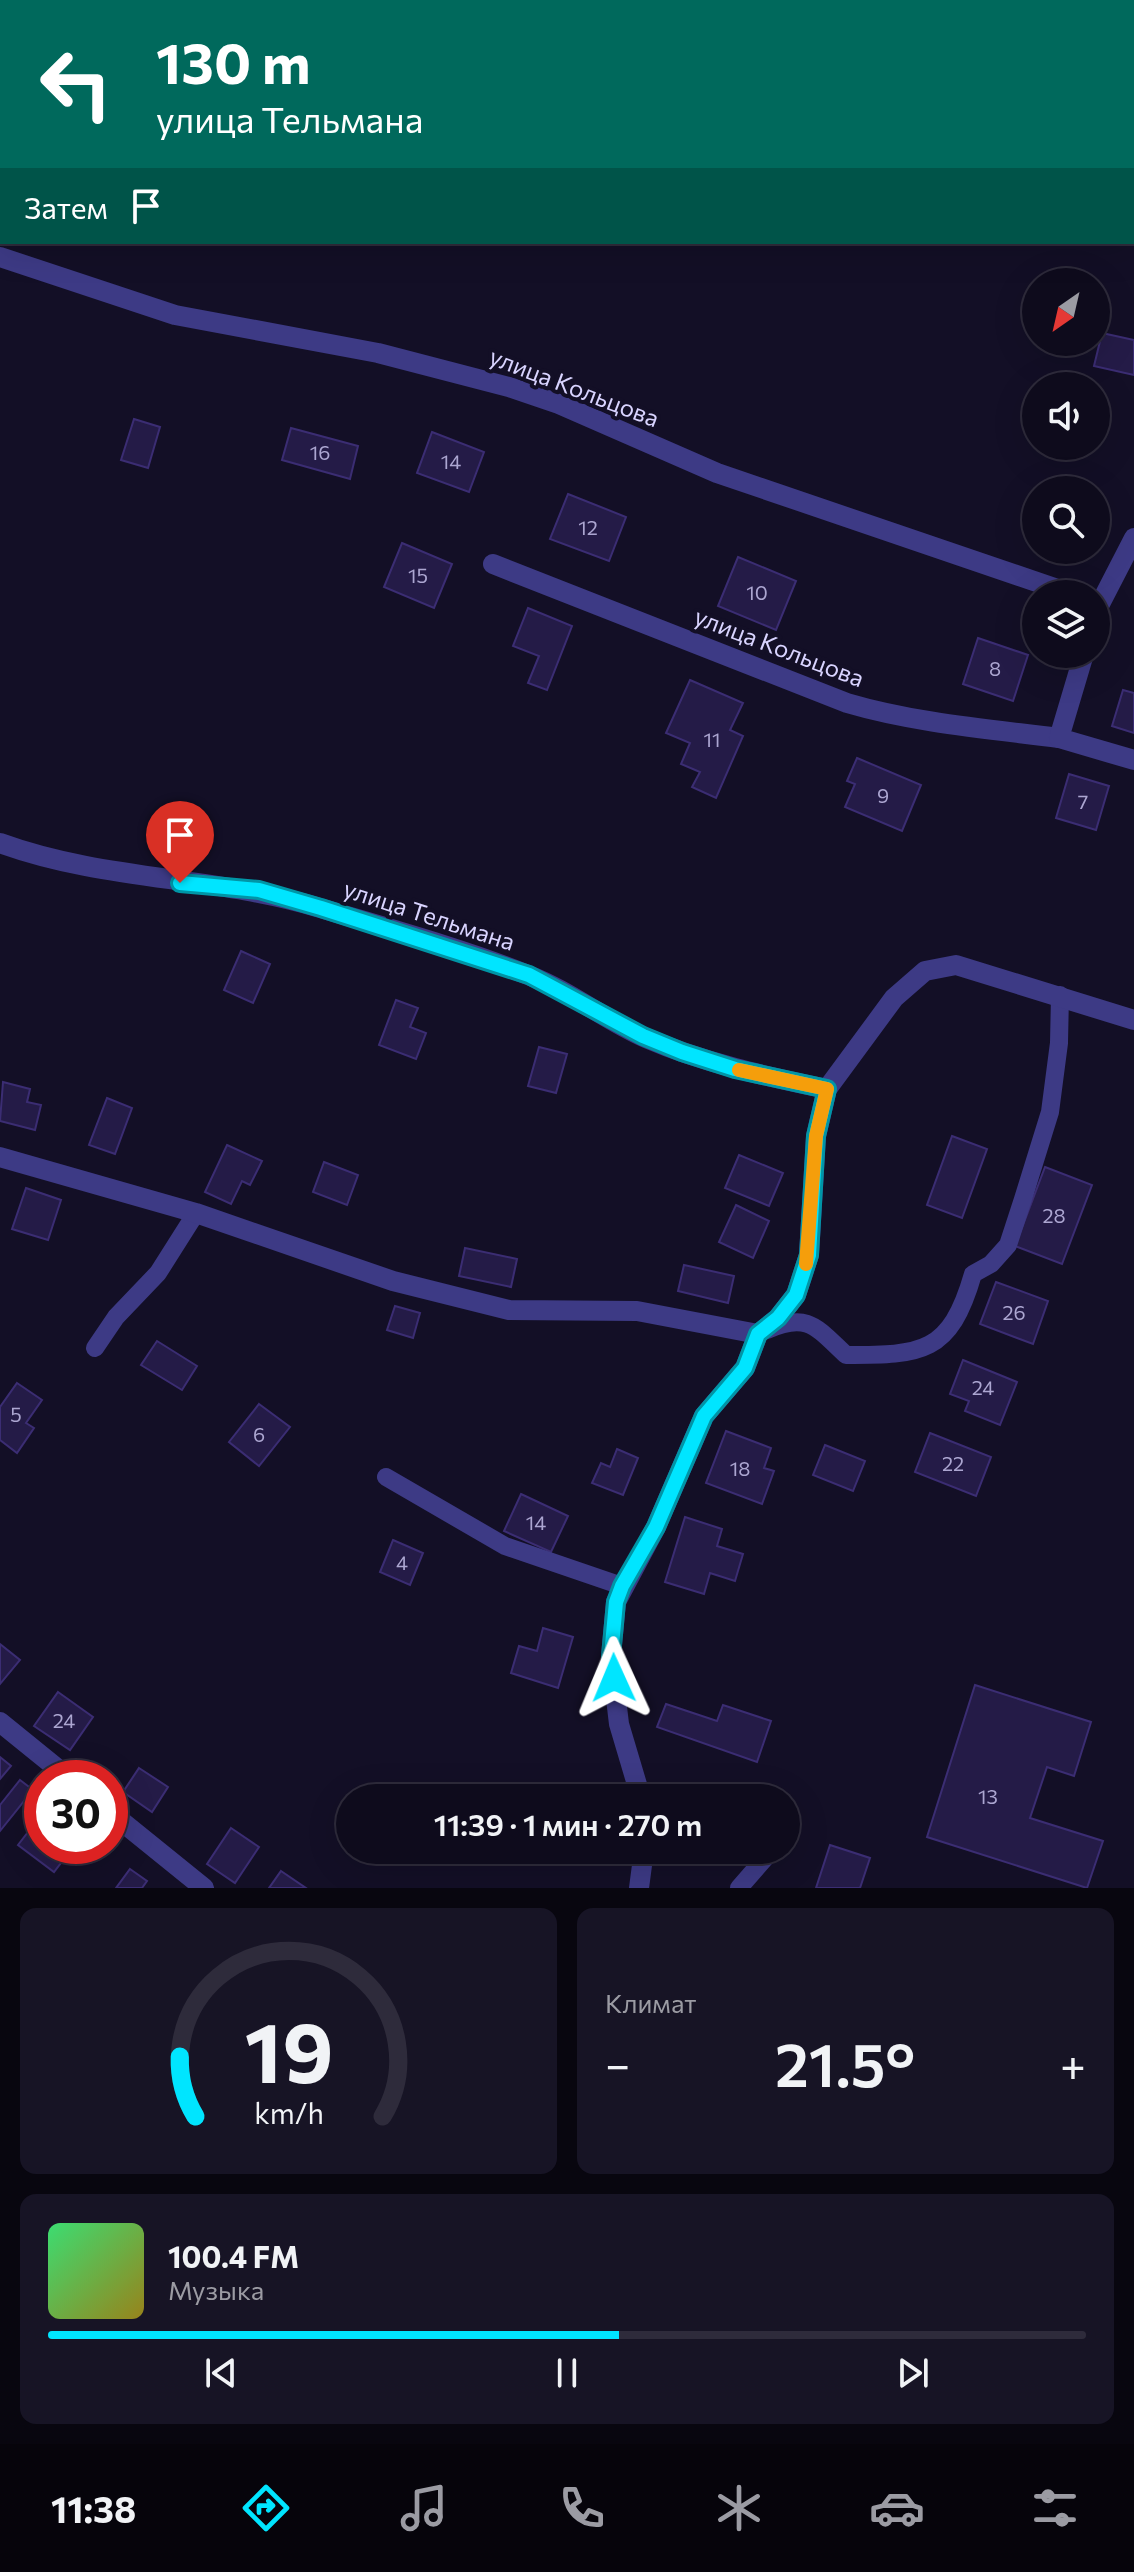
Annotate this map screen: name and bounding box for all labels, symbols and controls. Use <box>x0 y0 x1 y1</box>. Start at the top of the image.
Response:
text: 130 m <box>156 27 311 96</box>
icon: left <box>24 32 128 136</box>
text: улица Тельмана <box>156 96 423 140</box>
icon: arrive <box>124 184 168 228</box>
text: Затем <box>24 188 108 225</box>
north arrow <box>1022 268 1110 356</box>
map controls <box>1022 268 1110 668</box>
street label: улица Кольцова <box>486 341 663 432</box>
button: sound <box>1022 372 1110 460</box>
house number: 16 <box>310 440 330 464</box>
house number: 14 <box>441 449 461 473</box>
button: search <box>1022 476 1110 564</box>
house number: 12 <box>578 515 598 539</box>
house number: 15 <box>408 563 428 587</box>
house number: 10 <box>746 580 768 604</box>
button: layers <box>1022 580 1110 668</box>
street label: улица Кольцoва <box>691 601 868 692</box>
house number: 8 <box>989 656 1001 680</box>
house number: 11 <box>703 727 721 751</box>
house number: 9 <box>877 783 889 807</box>
house number: 7 <box>1078 789 1088 813</box>
pin <box>146 801 214 883</box>
icon: arrive <box>158 813 202 857</box>
street label: улица Тельмана <box>340 873 519 956</box>
house number: 28 <box>1042 1203 1066 1227</box>
house number: 26 <box>1002 1300 1026 1324</box>
house number: 24 <box>972 1375 994 1399</box>
house number: 5 <box>10 1402 22 1426</box>
house number: 6 <box>253 1422 265 1446</box>
house number: 22 <box>942 1451 964 1475</box>
house number: 18 <box>730 1456 750 1480</box>
house number: 14 <box>526 1510 546 1534</box>
house number: 4 <box>396 1550 408 1574</box>
position arrow <box>572 1636 656 1720</box>
house number: 24 <box>53 1708 75 1732</box>
speed limit sign: 30 <box>24 1760 128 1864</box>
house number: 13 <box>978 1784 998 1808</box>
text: 11:39 · 1 мин · 270 m <box>434 1805 702 1842</box>
text: Климат <box>605 1987 697 2018</box>
text: 19 <box>244 1998 333 2100</box>
text: 21.5° <box>775 2026 915 2099</box>
text: − <box>605 2036 630 2090</box>
text: + <box>1060 2036 1086 2090</box>
text: km/h <box>254 2095 323 2130</box>
text: 100.4 FM <box>168 2237 299 2274</box>
text: Музыка <box>168 2274 264 2305</box>
icon: previous <box>199 2351 243 2395</box>
icon: pause <box>545 2351 589 2395</box>
icon: next <box>891 2351 935 2395</box>
icon: directions <box>238 2480 294 2536</box>
icon: music <box>396 2480 452 2536</box>
icon: phone <box>554 2480 610 2536</box>
icon: climate <box>711 2480 767 2536</box>
icon: car <box>869 2480 925 2536</box>
icon: filters <box>1027 2480 1083 2536</box>
text: 11:38 <box>51 2486 136 2530</box>

